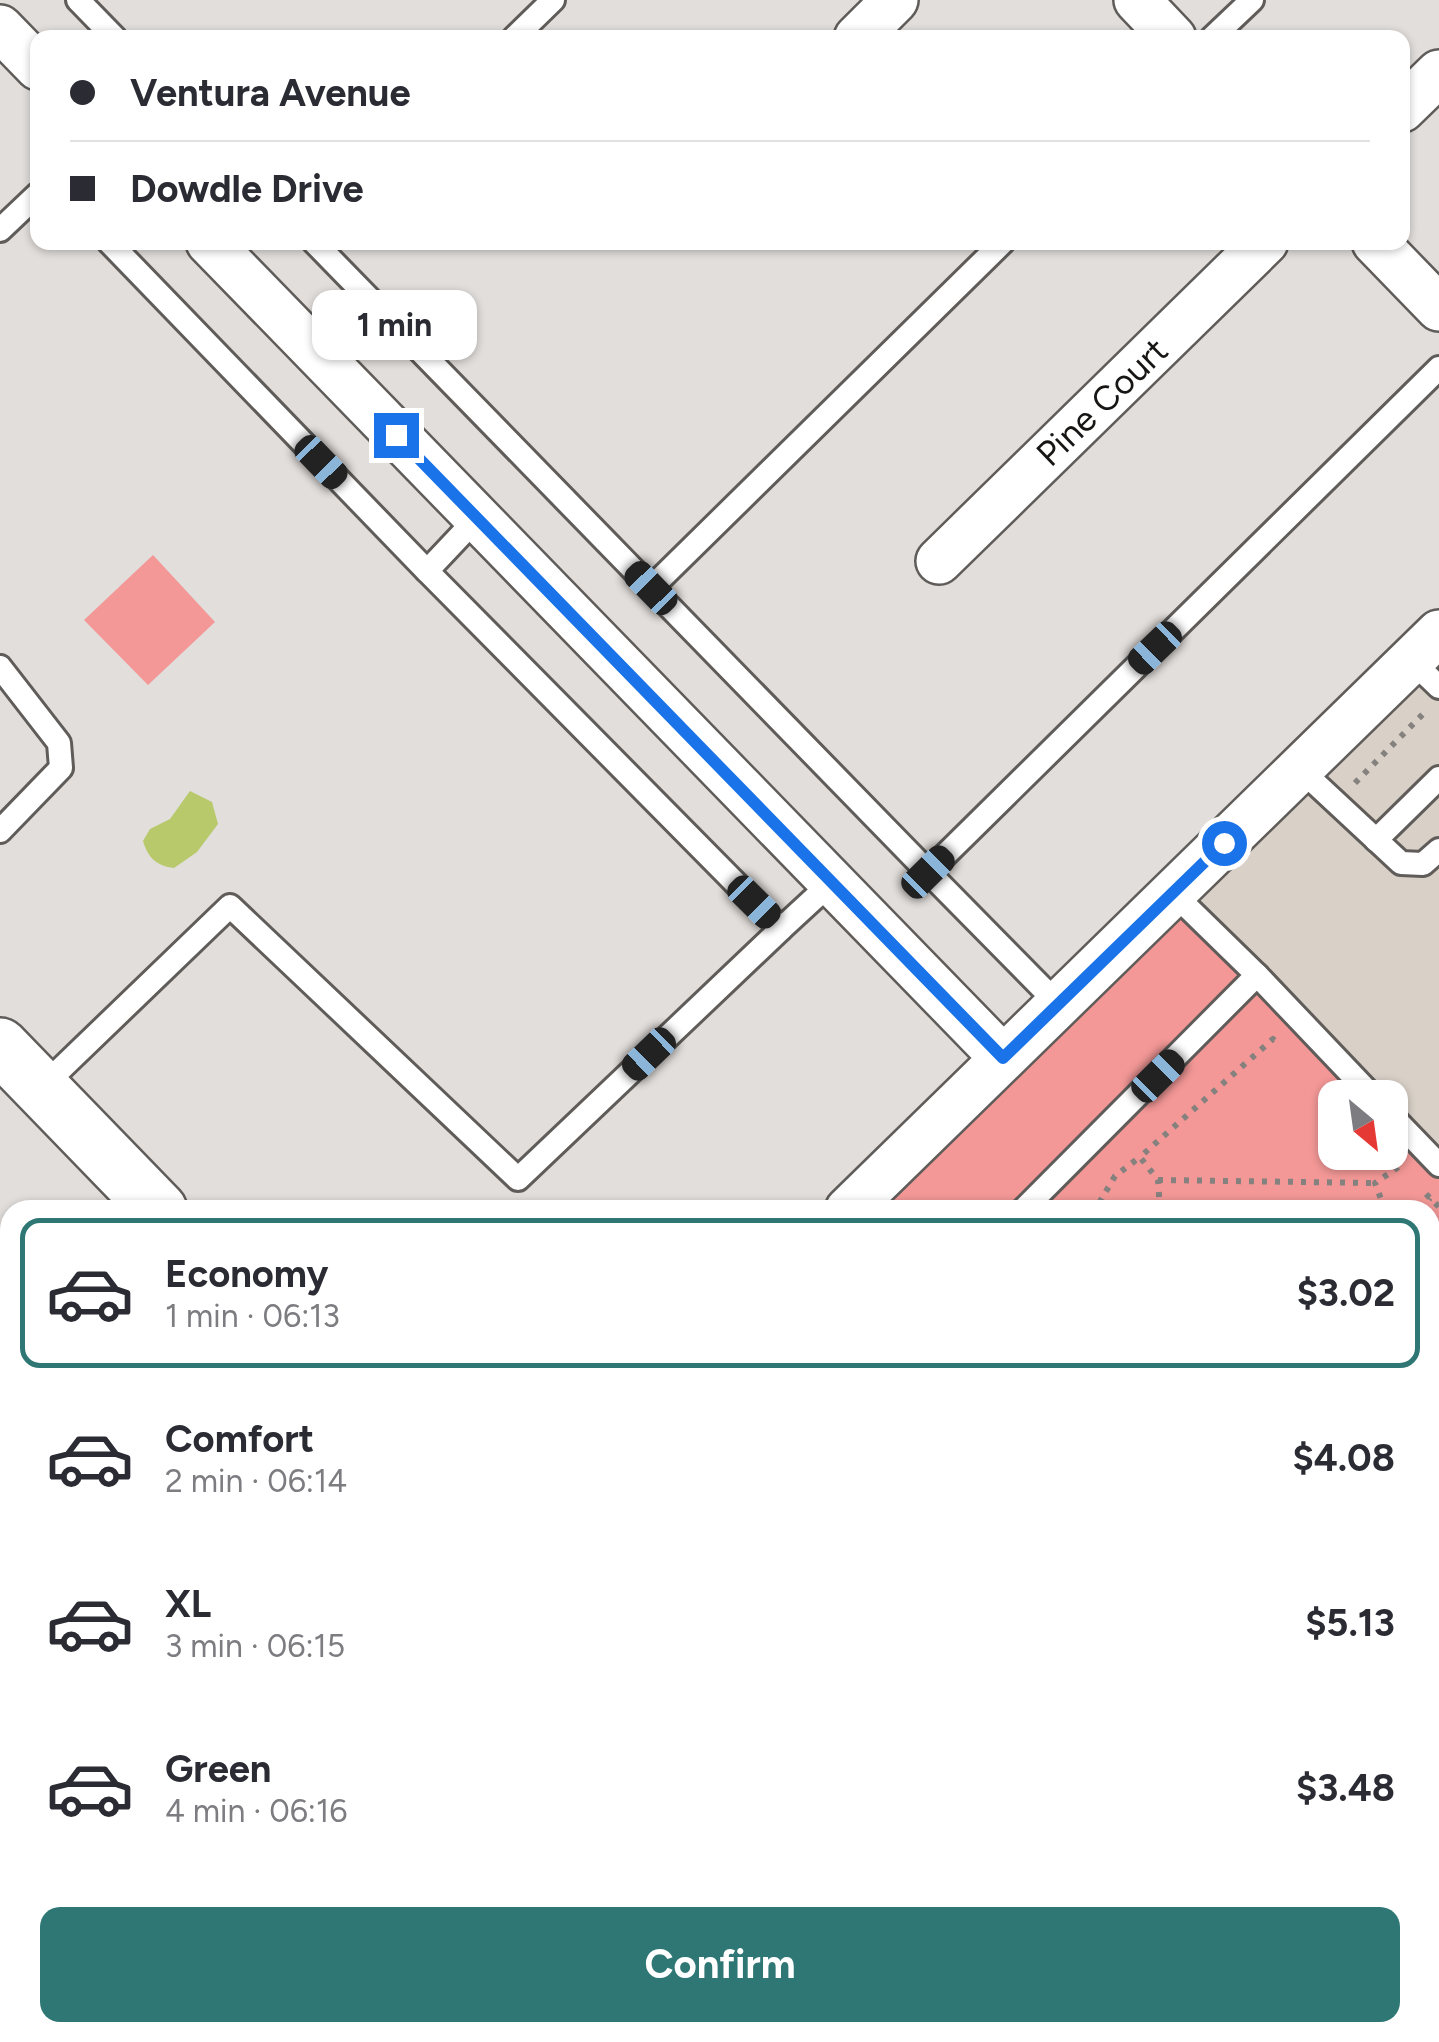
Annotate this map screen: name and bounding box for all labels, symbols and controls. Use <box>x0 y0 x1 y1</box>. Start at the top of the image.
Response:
text: Ventura Avenue <box>130 70 410 116</box>
text: Dowdle Drive <box>130 166 364 212</box>
callout: 1 min <box>314 290 478 360</box>
text: 1 min <box>357 306 432 344</box>
street label: Pine Court <box>1028 329 1176 475</box>
route end <box>374 413 419 458</box>
car <box>289 430 353 494</box>
car <box>619 556 683 620</box>
car <box>1123 616 1187 680</box>
route start <box>1202 821 1247 866</box>
car <box>896 840 960 904</box>
car <box>722 870 786 934</box>
car <box>617 1022 681 1086</box>
car <box>1126 1044 1190 1108</box>
north arrow <box>1318 1080 1408 1170</box>
map controls <box>1318 1080 1408 1170</box>
icon: car <box>45 1248 135 1338</box>
text: Economy <box>165 1251 328 1297</box>
text: $3.02 <box>1297 1270 1395 1316</box>
text: 1 min · 06:13 <box>165 1297 340 1335</box>
icon: car <box>45 1413 135 1503</box>
text: Comfort <box>165 1416 314 1462</box>
text: $4.08 <box>1293 1435 1395 1481</box>
text: 2 min · 06:14 <box>165 1462 347 1500</box>
icon: car <box>45 1578 135 1668</box>
text: XL <box>165 1581 211 1627</box>
text: $5.13 <box>1305 1600 1395 1646</box>
text: 3 min · 06:15 <box>165 1627 345 1665</box>
icon: car <box>45 1743 135 1833</box>
text: Green <box>165 1746 271 1792</box>
text: $3.48 <box>1296 1765 1395 1811</box>
text: 4 min · 06:16 <box>165 1792 347 1830</box>
button: Confirm <box>40 1907 1400 2022</box>

